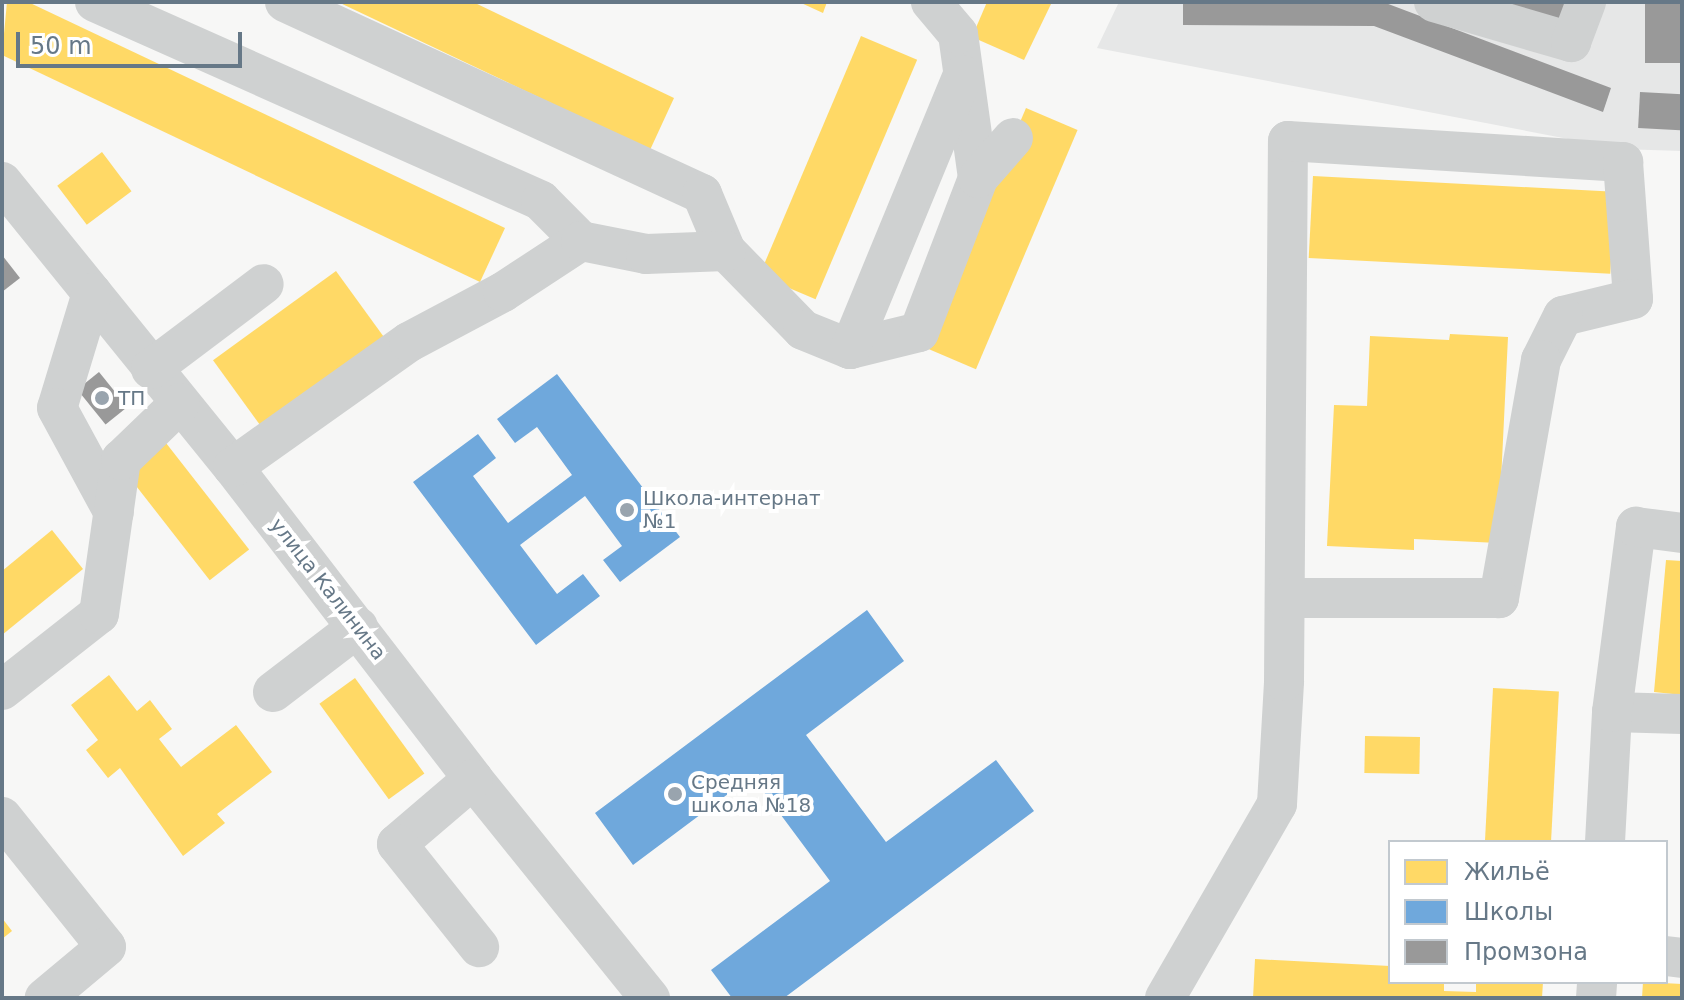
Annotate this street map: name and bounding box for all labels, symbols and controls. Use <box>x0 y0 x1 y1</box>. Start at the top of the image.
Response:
scale bar <box>20 16 246 66</box>
text: 50 m <box>30 32 92 60</box>
place label: ТП <box>118 386 145 410</box>
marker: ТП <box>93 389 111 407</box>
place label: Школа-интернат №1 <box>643 486 821 533</box>
marker: Школа-интернат №1 <box>618 501 636 519</box>
street label: улица Калинина <box>265 513 391 665</box>
place label: Средняя школа №18 <box>691 770 811 817</box>
marker: Средняя школа №18 <box>666 785 684 803</box>
legend <box>1388 840 1668 984</box>
text: Жильё <box>1464 858 1550 886</box>
text: Школы <box>1464 898 1553 926</box>
text: Промзона <box>1464 938 1588 966</box>

